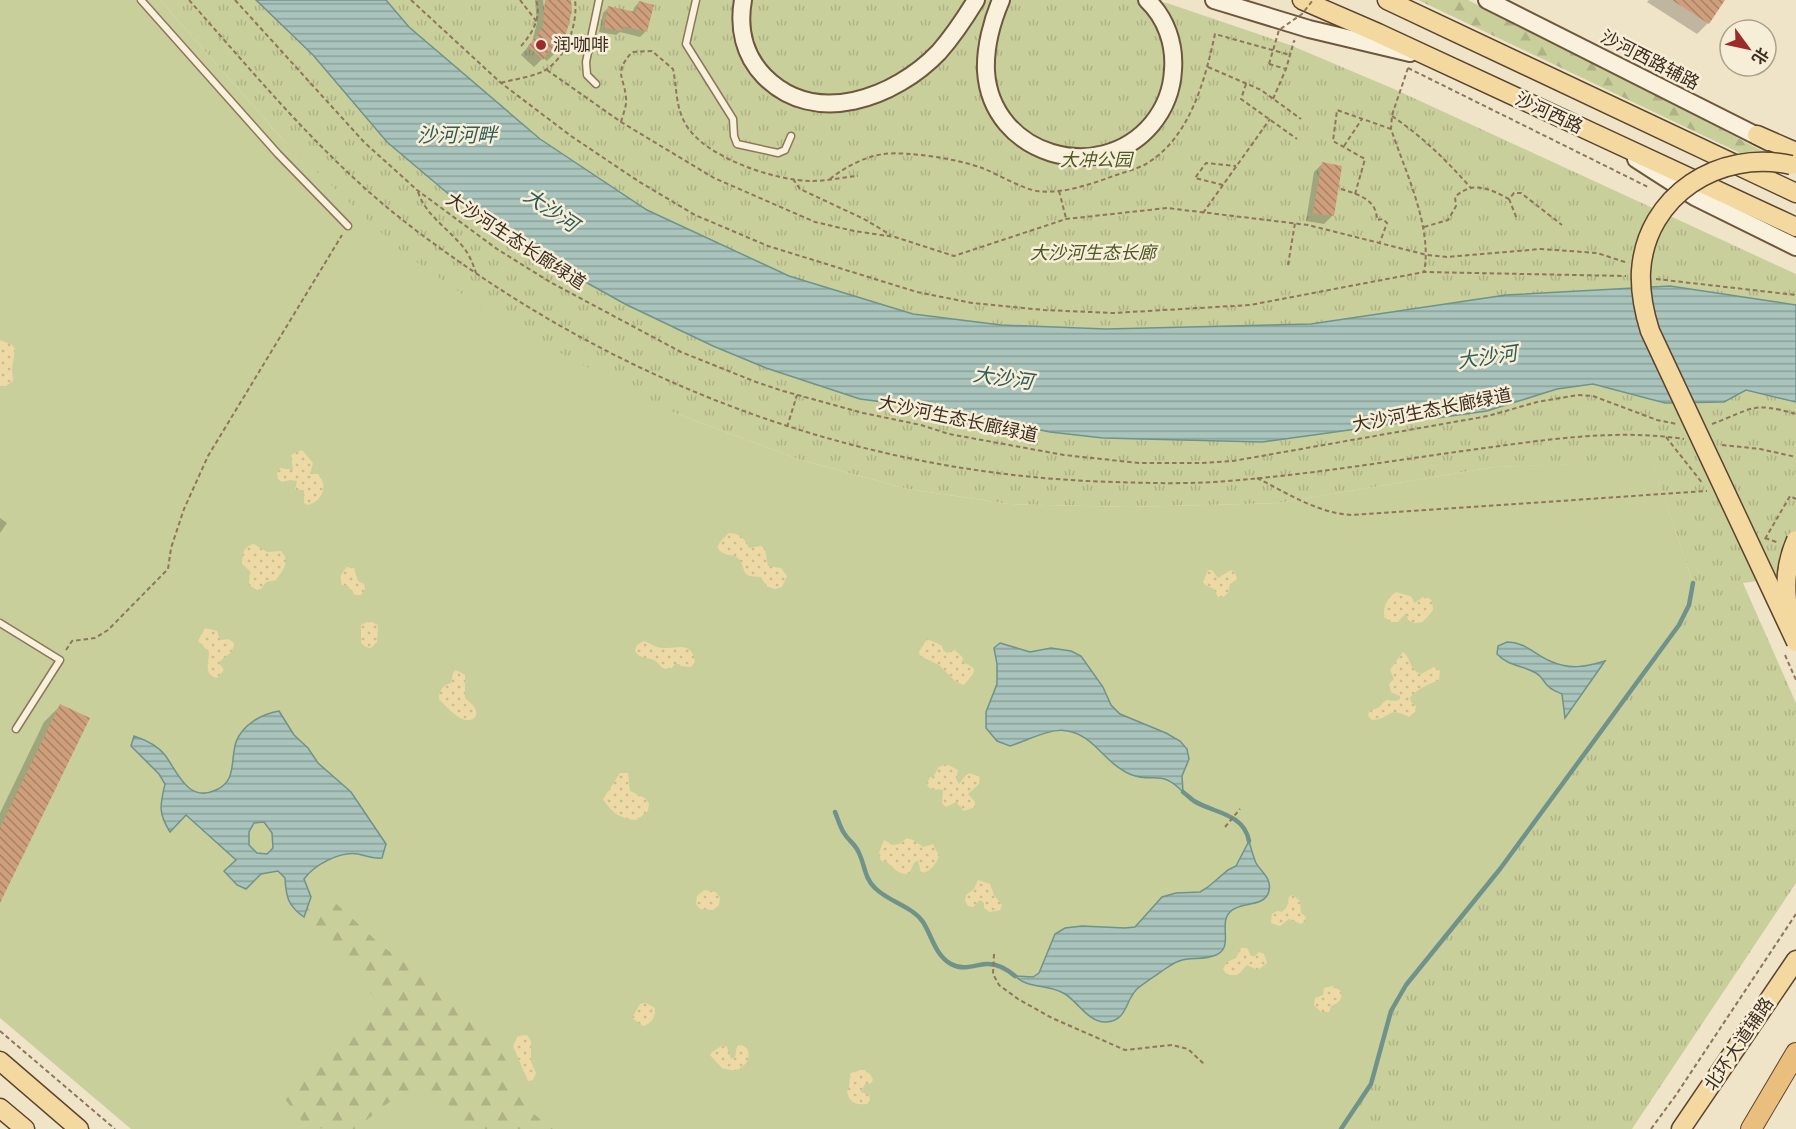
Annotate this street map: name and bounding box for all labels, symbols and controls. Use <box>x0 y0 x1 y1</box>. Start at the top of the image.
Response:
north arrow <box>1718 18 1778 78</box>
street label: 沙河西路辅路 <box>1597 25 1704 94</box>
place label: 润·咖啡 <box>553 33 609 56</box>
marker: 润·咖啡 <box>534 38 548 52</box>
text: 北 <box>1748 44 1773 68</box>
street label: 沙河西路 <box>1512 87 1587 138</box>
water label: 沙河河畔 <box>417 122 500 147</box>
park label: 大冲公园 <box>1060 148 1135 171</box>
water label: 大沙河 <box>519 182 586 239</box>
street label: 大沙河生态长廊绿道 <box>442 187 590 294</box>
park label: 大沙河生态长廊 <box>1030 241 1159 264</box>
water label: 大沙河 <box>1455 339 1522 373</box>
water label: 大沙河 <box>972 361 1038 395</box>
street label: 大沙河生态长廊绿道 <box>1350 383 1514 436</box>
street label: 大沙河生态长廊绿道 <box>876 390 1040 447</box>
street label: 北环大道辅路 <box>1699 993 1778 1095</box>

